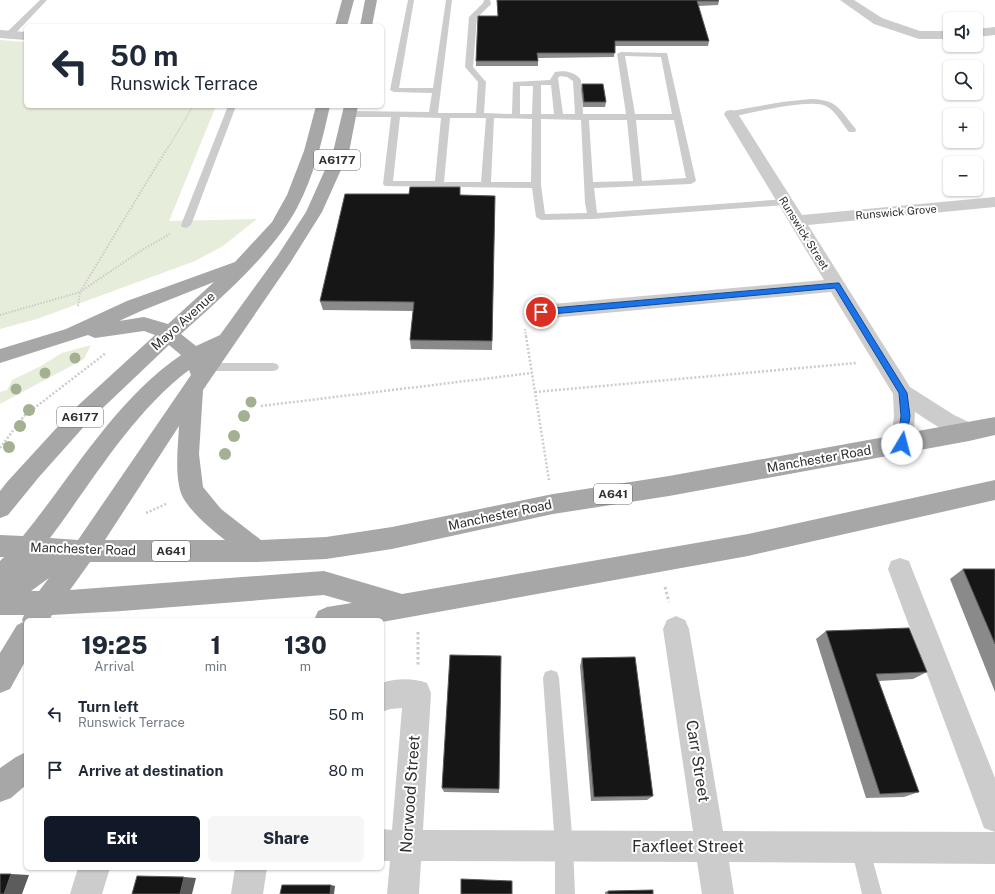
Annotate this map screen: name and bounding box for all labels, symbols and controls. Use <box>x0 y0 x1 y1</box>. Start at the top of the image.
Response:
map controls <box>943 12 983 196</box>
button: sound <box>943 12 983 52</box>
text: 50 m <box>110 39 178 72</box>
icon: left <box>44 40 96 92</box>
button: search <box>943 60 983 100</box>
text: Runswick Terrace <box>110 73 258 94</box>
button: + <box>943 108 983 148</box>
road number: A6177 <box>314 150 360 170</box>
button: − <box>943 156 983 196</box>
street label: Runswick Street <box>777 194 831 272</box>
street label: Runswick Grove <box>855 202 937 222</box>
street label: Mayo Avenue <box>148 289 218 353</box>
pin <box>524 295 558 329</box>
icon: arrive <box>530 301 552 323</box>
road number: A6177 <box>57 407 103 427</box>
position arrow <box>881 423 923 465</box>
street label: Manchester Road <box>766 442 872 476</box>
road number: A641 <box>594 484 632 504</box>
street label: Manchester Road <box>447 497 553 533</box>
street label: Manchester Road <box>30 540 136 558</box>
road number: A641 <box>152 541 190 561</box>
text: 19:25 <box>81 631 148 659</box>
text: 1 <box>211 631 221 659</box>
text: 130 <box>284 631 327 659</box>
text: Arrival <box>94 659 134 674</box>
text: min <box>205 659 227 674</box>
text: m <box>300 659 311 674</box>
text: Turn left <box>78 698 139 715</box>
icon: left <box>44 703 66 725</box>
text: 50 m <box>329 706 364 723</box>
text: Runswick Terrace <box>78 715 185 730</box>
street label: Carr Street <box>682 719 714 803</box>
street label: Norwood Street <box>396 734 424 854</box>
icon: arrive <box>44 759 66 781</box>
text: Arrive at destination <box>78 762 223 779</box>
text: 80 m <box>329 762 364 779</box>
button: Exit <box>44 816 200 862</box>
button: Share <box>208 816 364 862</box>
street label: Faxfleet Street <box>632 837 744 856</box>

